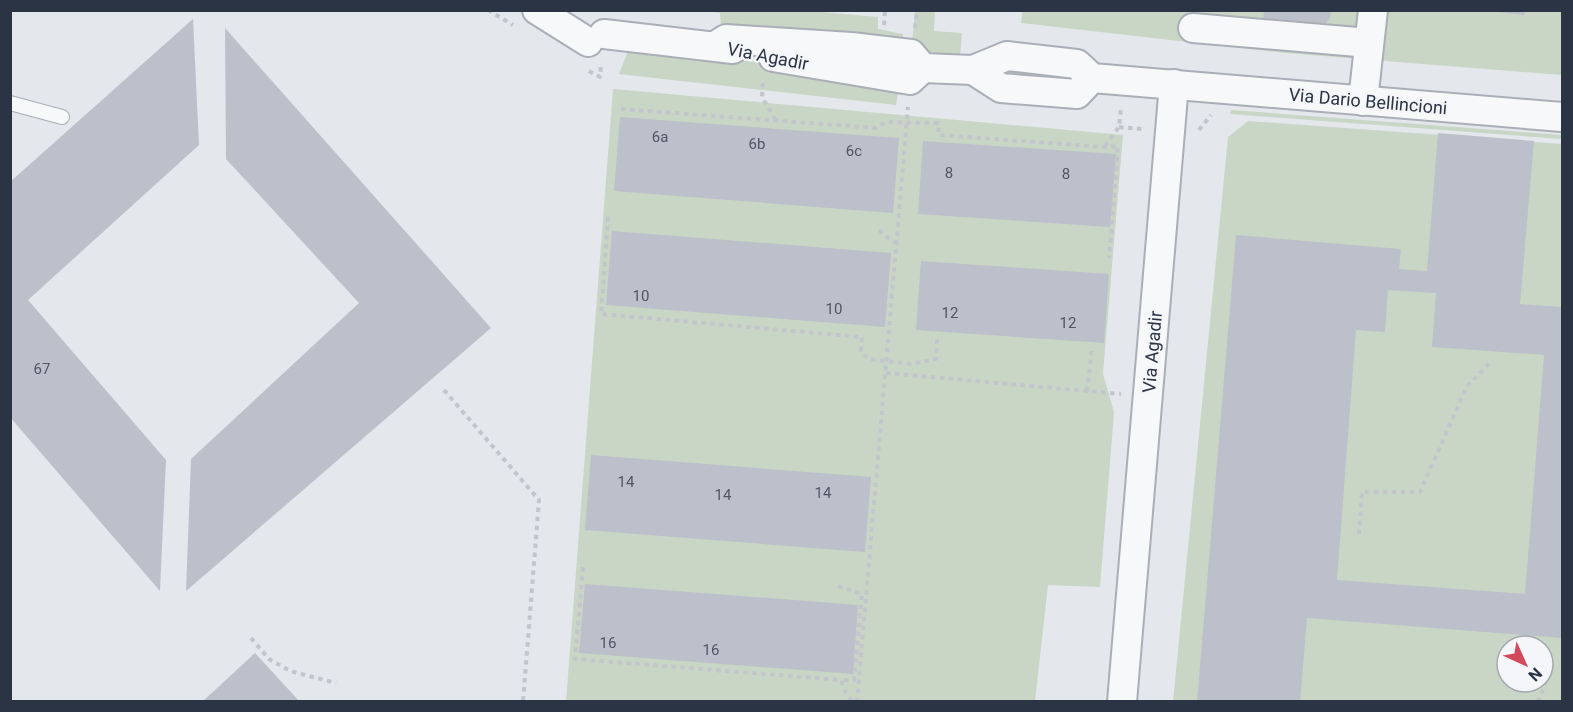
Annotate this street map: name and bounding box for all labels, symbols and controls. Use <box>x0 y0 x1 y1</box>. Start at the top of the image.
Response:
street label: Via Agadir <box>726 38 810 74</box>
street label: Via Dario Bellincioni <box>1288 84 1448 118</box>
house number: 6a <box>652 128 668 146</box>
house number: 6b <box>749 135 765 153</box>
house number: 6c <box>846 142 862 160</box>
house number: 8 <box>945 164 953 182</box>
house number: 8 <box>1062 165 1070 183</box>
house number: 10 <box>633 287 649 305</box>
house number: 10 <box>826 300 842 318</box>
house number: 12 <box>942 304 958 322</box>
street label: Via Agadir <box>1138 310 1166 394</box>
house number: 12 <box>1060 314 1076 332</box>
house number: 67 <box>34 360 50 378</box>
house number: 14 <box>618 473 635 491</box>
house number: 14 <box>815 484 832 502</box>
house number: 14 <box>715 486 732 504</box>
house number: 16 <box>600 634 616 652</box>
north arrow <box>1495 634 1555 694</box>
house number: 16 <box>703 641 719 659</box>
text: N <box>1525 664 1546 685</box>

